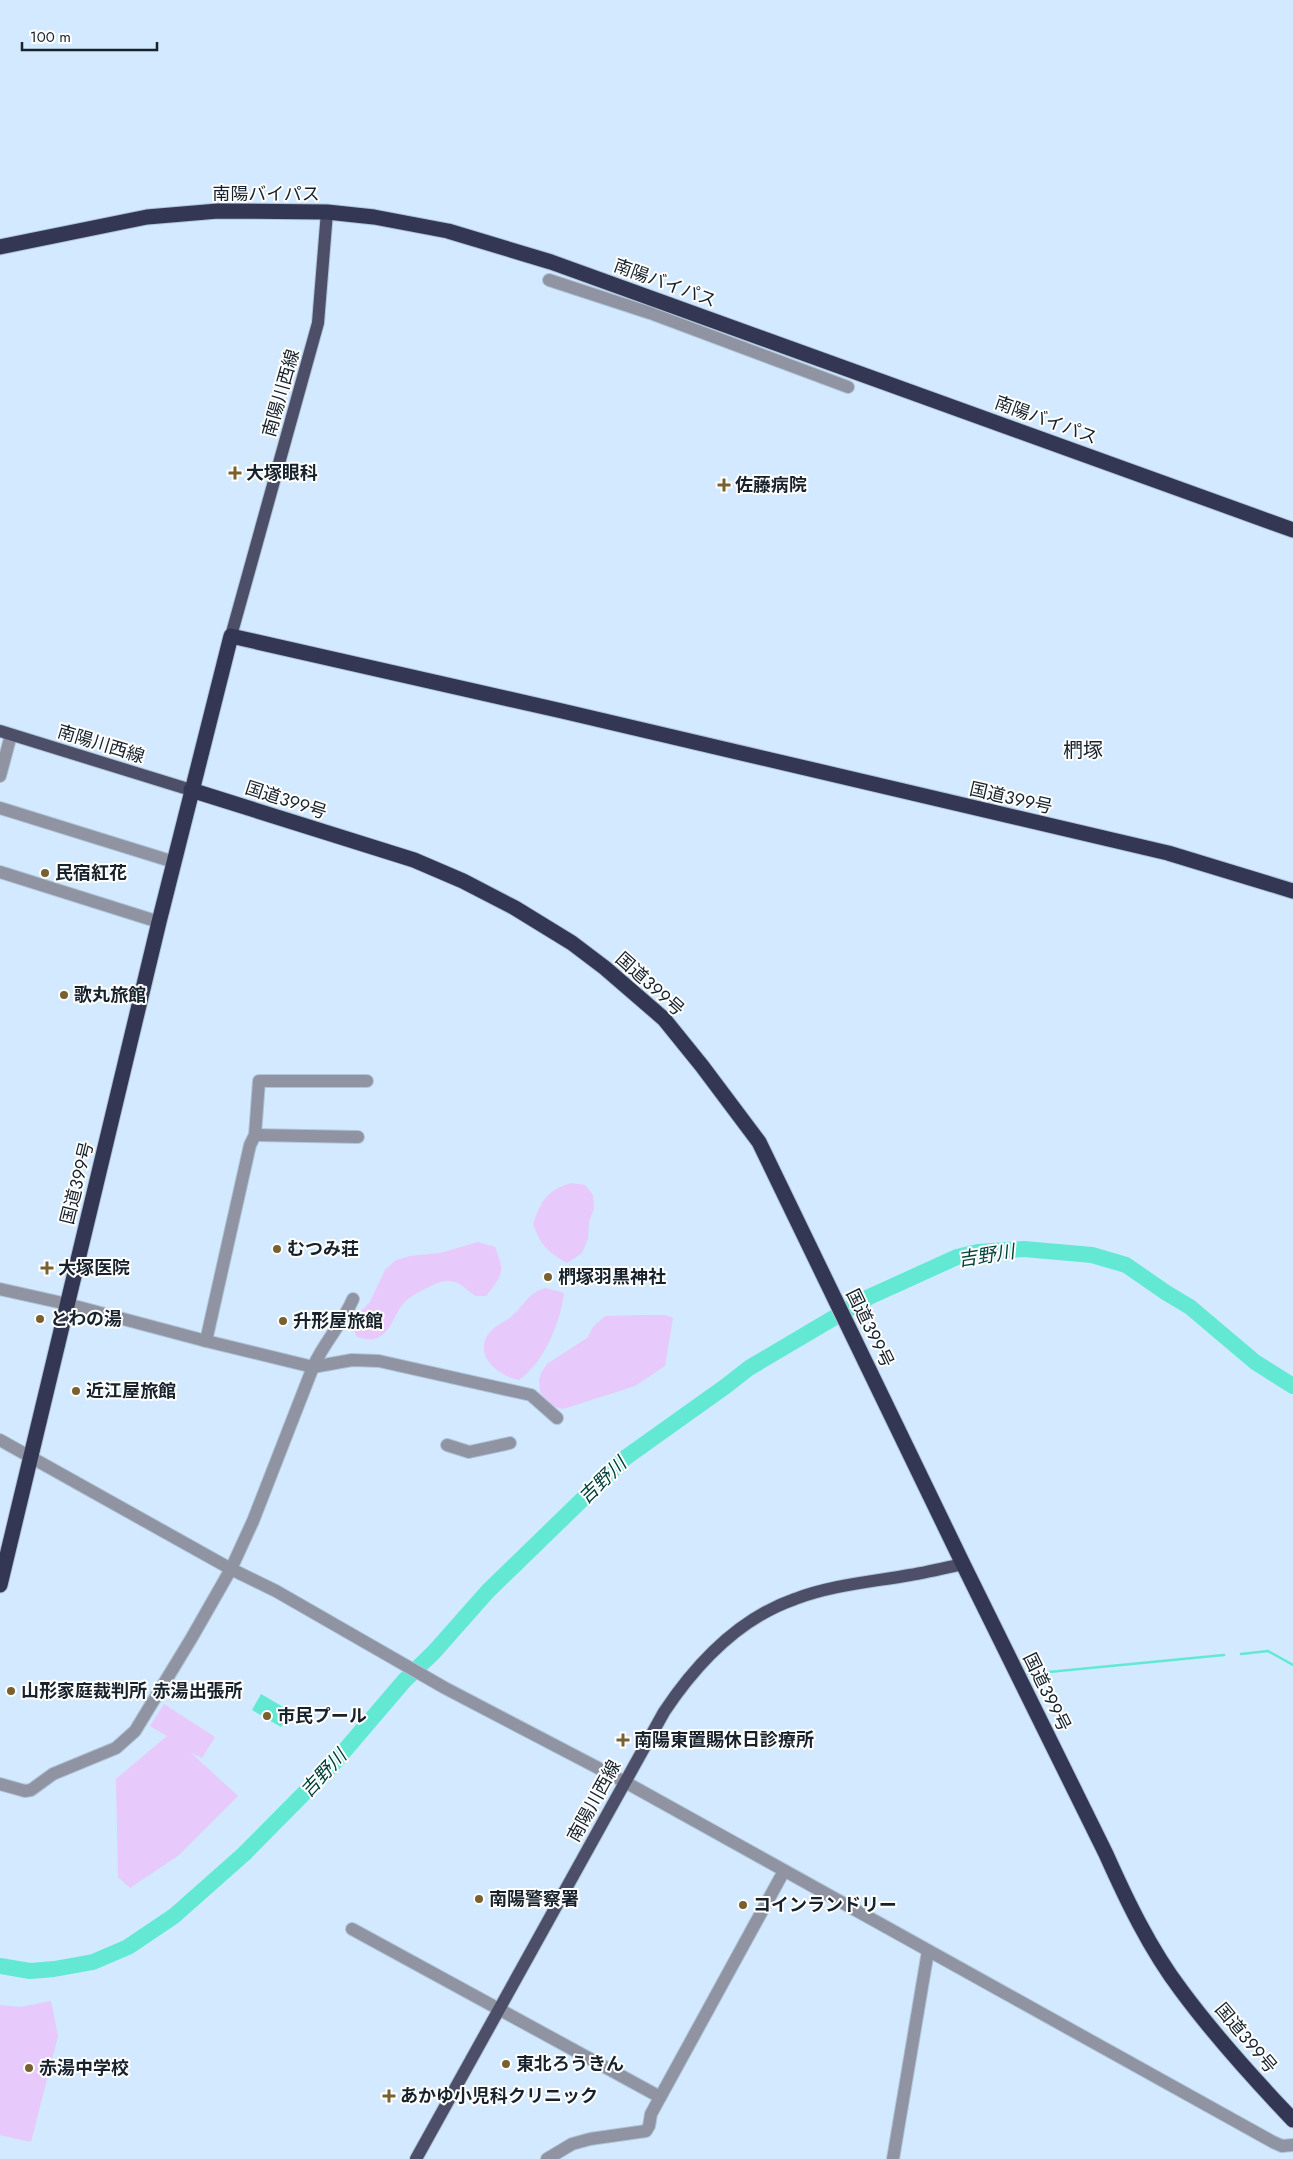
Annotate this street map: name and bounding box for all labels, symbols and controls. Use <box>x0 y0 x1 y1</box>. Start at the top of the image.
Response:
scale bar <box>22 20 158 52</box>
text: 100 m <box>30 26 71 48</box>
street label: 南陽バイパス <box>212 181 320 207</box>
street label: 南陽バイパス <box>610 252 720 314</box>
street label: 南陽川西線 <box>256 346 306 440</box>
street label: 南陽バイパス <box>991 389 1101 451</box>
place label: 大塚眼科 <box>246 460 318 486</box>
marker: 大塚眼科 <box>228 466 242 480</box>
place label: 佐藤病院 <box>735 472 807 498</box>
marker: 佐藤病院 <box>717 478 731 492</box>
street label: 南陽川西線 <box>54 718 148 770</box>
district label: 椚塚 <box>1063 736 1103 765</box>
street label: 国道399号 <box>242 775 330 825</box>
street label: 国道399号 <box>967 776 1055 820</box>
place label: 民宿紅花 <box>55 860 127 886</box>
marker: 民宿紅花 <box>39 867 51 879</box>
street label: 国道399号 <box>610 946 690 1022</box>
place label: 歌丸旅館 <box>74 982 146 1008</box>
marker: 歌丸旅館 <box>58 989 70 1001</box>
street label: 国道399号 <box>54 1139 100 1227</box>
place label: むつみ荘 <box>287 1236 359 1262</box>
water label: 吉野川 <box>956 1237 1018 1273</box>
marker: むつみ荘 <box>271 1243 283 1255</box>
place label: 大塚医院 <box>58 1255 130 1281</box>
marker: 大塚医院 <box>40 1261 54 1275</box>
place label: 椚塚羽黒神社 <box>558 1264 666 1290</box>
marker: 椚塚羽黒神社 <box>542 1271 554 1283</box>
street label: 国道399号 <box>840 1284 900 1372</box>
place label: とわの湯 <box>50 1306 122 1332</box>
place label: 升形屋旅館 <box>293 1308 383 1334</box>
marker: とわの湯 <box>34 1313 46 1325</box>
marker: 升形屋旅館 <box>277 1315 289 1327</box>
place label: 近江屋旅館 <box>86 1378 176 1404</box>
marker: 近江屋旅館 <box>70 1385 82 1397</box>
water label: 吉野川 <box>572 1449 634 1510</box>
street label: 国道399号 <box>1017 1648 1077 1736</box>
place label: 山形家庭裁判所 赤湯出張所 <box>21 1678 242 1704</box>
marker: 山形家庭裁判所 赤湯出張所 <box>5 1685 17 1697</box>
place label: 市民プール <box>277 1703 367 1729</box>
marker: 市民プール <box>261 1710 273 1722</box>
place label: 南陽東置賜休日診療所 <box>634 1727 814 1753</box>
marker: 南陽東置賜休日診療所 <box>616 1733 630 1747</box>
water label: 吉野川 <box>294 1742 354 1803</box>
street label: 南陽川西線 <box>561 1755 627 1847</box>
place label: 南陽警察署 <box>489 1886 579 1912</box>
place label: コインランドリー <box>753 1892 897 1918</box>
marker: 南陽警察署 <box>473 1893 485 1905</box>
marker: コインランドリー <box>737 1899 749 1911</box>
street label: 国道399号 <box>1209 1997 1283 2079</box>
place label: 東北ろうきん <box>516 2051 624 2077</box>
place label: 赤湯中学校 <box>39 2055 129 2081</box>
marker: 東北ろうきん <box>500 2058 512 2070</box>
marker: 赤湯中学校 <box>23 2062 35 2074</box>
place label: あかゆ小児科クリニック <box>400 2083 598 2109</box>
marker: あかゆ小児科クリニック <box>382 2089 396 2103</box>

